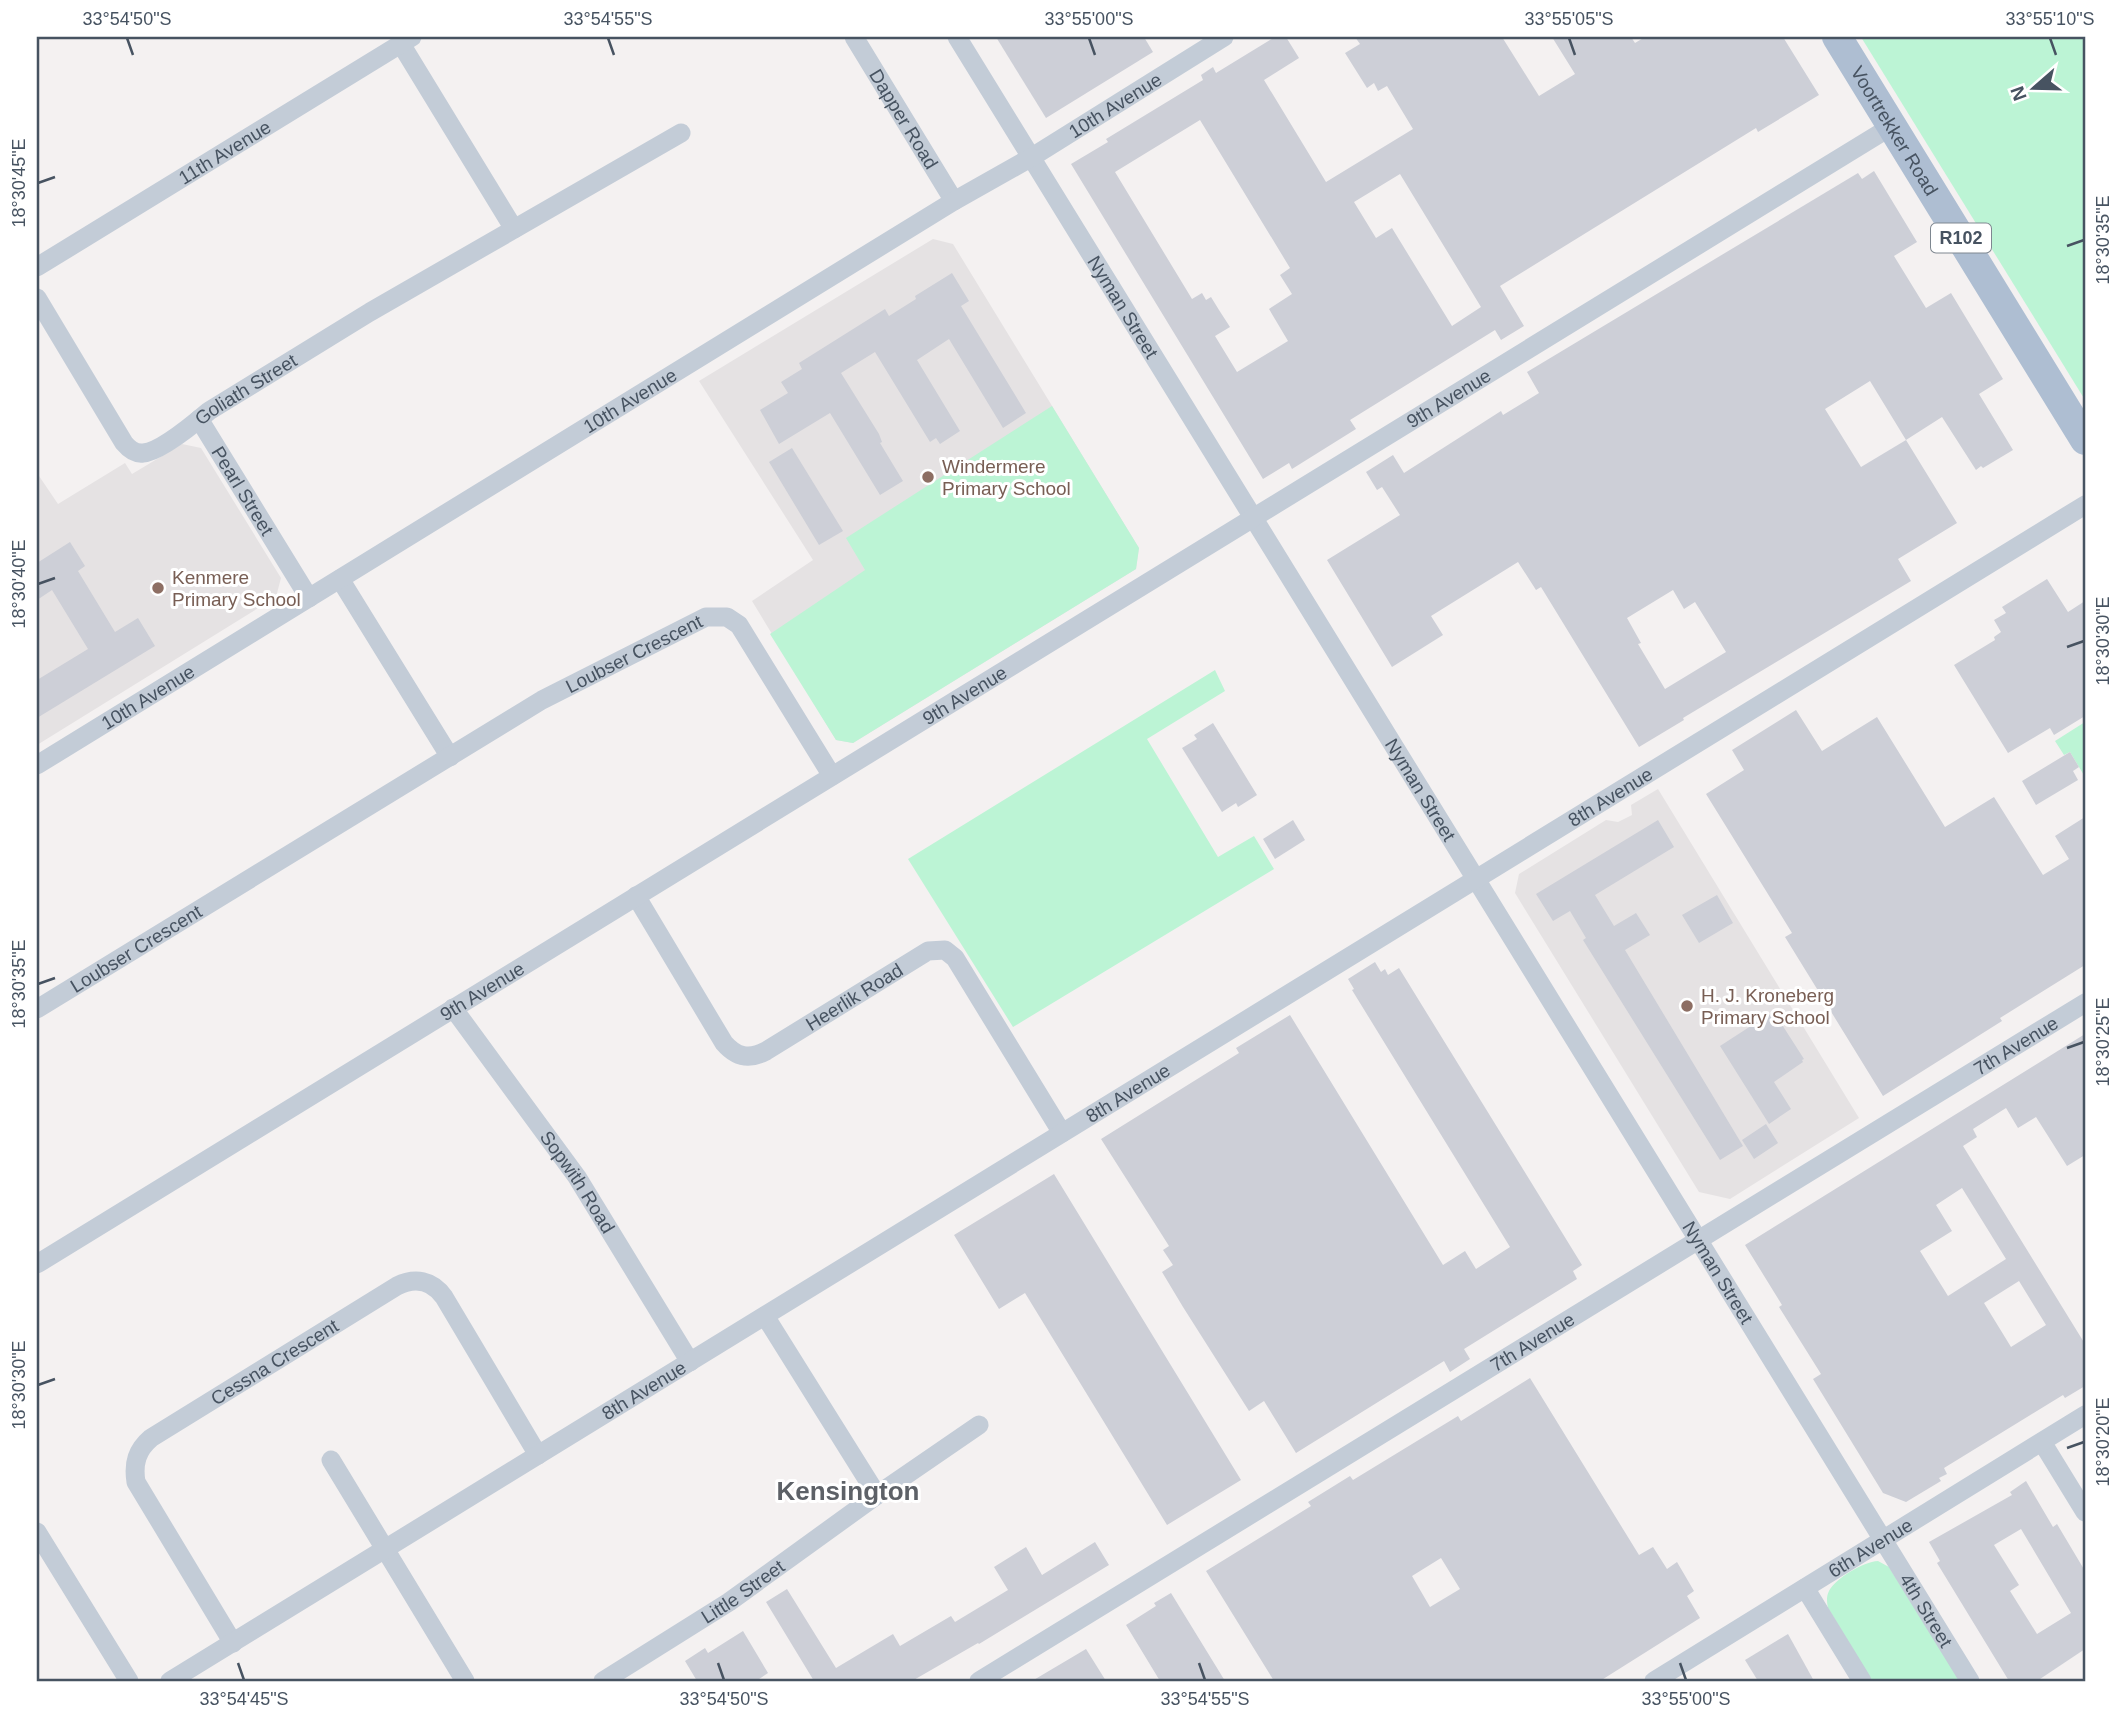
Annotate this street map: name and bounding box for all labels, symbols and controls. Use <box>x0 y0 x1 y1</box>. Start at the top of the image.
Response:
text: 33°54'50"S <box>82 9 172 29</box>
text: 33°54'55"S <box>563 9 653 29</box>
text: 33°55'00"S <box>1044 9 1134 29</box>
text: 33°55'05"S <box>1524 9 1614 29</box>
text: 33°55'10"S <box>2005 9 2095 29</box>
north arrow <box>2000 52 2070 122</box>
street label: Voortrekker Road <box>1847 62 1942 199</box>
street label: Dapper Road <box>865 65 942 173</box>
street label: 10th Avenue <box>1065 69 1166 142</box>
text: N <box>2006 84 2031 104</box>
street label: 11th Avenue <box>175 116 275 189</box>
text: 18°30'45"E <box>9 138 29 228</box>
text: 18°30'35"E <box>2093 195 2113 285</box>
road number: R102 <box>1931 224 1991 252</box>
street label: Nyman Street <box>1083 252 1163 363</box>
street label: Goliath Street <box>191 349 301 429</box>
street label: 10th Avenue <box>580 364 680 437</box>
street label: 9th Avenue <box>1403 365 1495 432</box>
street label: Pearl Street <box>207 443 278 540</box>
place label: Windermere Primary School <box>942 456 1071 499</box>
marker: Windermere Primary School <box>920 469 936 485</box>
text: 18°30'40"E <box>9 539 29 629</box>
place label: Kenmere Primary School <box>172 567 301 610</box>
marker: Kenmere Primary School <box>150 580 166 596</box>
text: 18°30'30"E <box>2093 596 2113 686</box>
street label: Loubser Crescent <box>562 610 706 697</box>
street label: 10th Avenue <box>98 661 198 734</box>
street label: 9th Avenue <box>919 662 1011 729</box>
street label: Nyman Street <box>1381 735 1460 845</box>
street label: 8th Avenue <box>1564 763 1656 831</box>
street label: Loubser Crescent <box>67 900 206 997</box>
text: 18°30'35"E <box>9 939 29 1029</box>
street label: 9th Avenue <box>436 958 528 1025</box>
street label: Heerlik Road <box>802 959 907 1035</box>
place label: H. J. Kroneberg Primary School <box>1701 985 1834 1028</box>
text: 18°30'25"E <box>2093 997 2113 1087</box>
marker: H. J. Kroneberg Primary School <box>1679 998 1695 1014</box>
street label: 7th Avenue <box>1970 1012 2062 1080</box>
street label: 8th Avenue <box>1082 1059 1174 1127</box>
street label: Sopwith Road <box>536 1127 619 1237</box>
street label: Nyman Street <box>1678 1218 1758 1328</box>
street label: 7th Avenue <box>1487 1309 1578 1376</box>
street label: Cessna Crescent <box>207 1315 343 1409</box>
text: 18°30'30"E <box>9 1340 29 1430</box>
street label: 8th Avenue <box>598 1357 690 1424</box>
text: 18°30'20"E <box>2093 1397 2113 1487</box>
district label: Kensington <box>777 1476 920 1506</box>
street label: 6th Avenue <box>1825 1514 1916 1582</box>
street label: Little Street <box>698 1555 789 1628</box>
street label: 4th Street <box>1895 1570 1957 1652</box>
text: 33°54'45"S <box>199 1689 289 1709</box>
text: 33°54'50"S <box>679 1689 769 1709</box>
text: 33°54'55"S <box>1160 1689 1250 1709</box>
text: 33°55'00"S <box>1641 1689 1731 1709</box>

